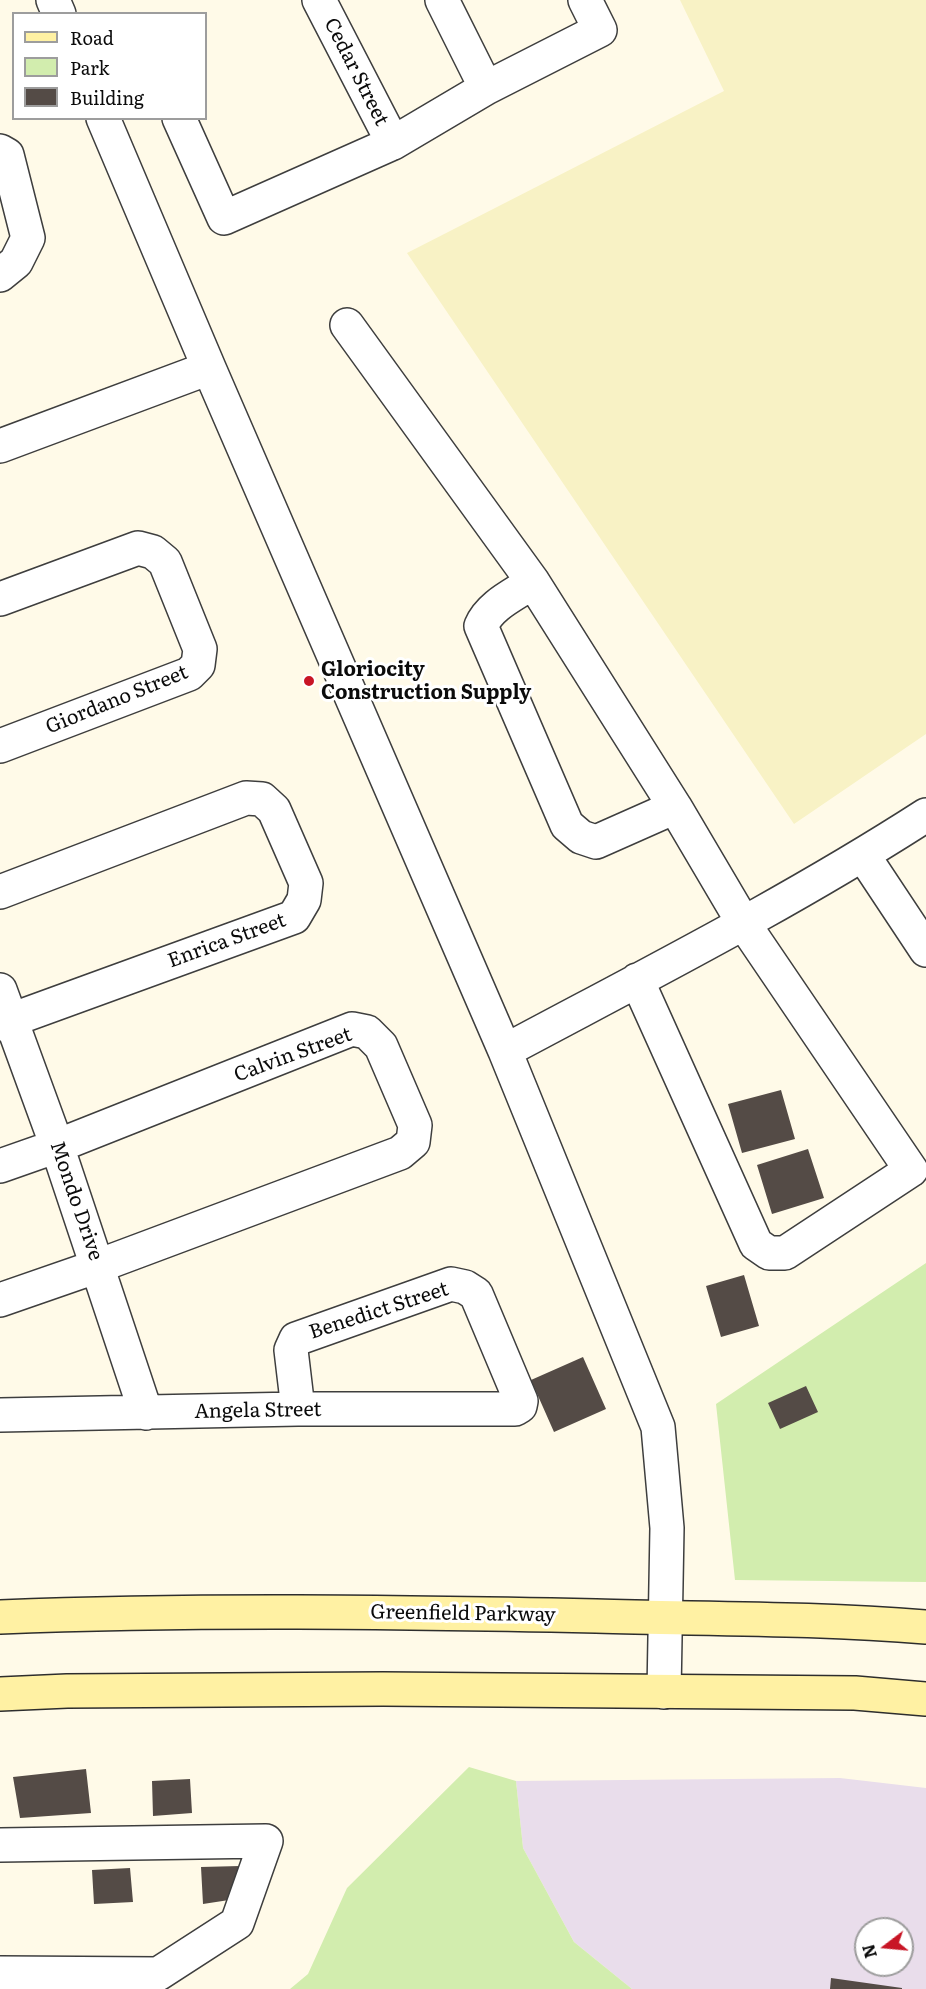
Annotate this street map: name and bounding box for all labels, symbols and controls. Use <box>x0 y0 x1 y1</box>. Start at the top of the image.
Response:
legend <box>12 12 207 120</box>
street label: Cedar Street <box>319 14 393 130</box>
text: Road <box>70 24 114 51</box>
text: Park <box>70 54 109 81</box>
text: Building <box>70 84 144 111</box>
place label: Gloriocity Construction Supply <box>321 658 531 705</box>
street label: Giordano Street <box>42 661 192 739</box>
marker: Gloriocity Construction Supply <box>302 674 316 688</box>
street label: Enrica Street <box>165 909 289 973</box>
street label: Calvin Street <box>231 1023 355 1087</box>
street label: Mondo Drive <box>44 1138 108 1264</box>
street label: Benedict Street <box>306 1277 452 1345</box>
street label: Angela Street <box>194 1398 322 1424</box>
street label: Greenfield Parkway <box>370 1600 556 1628</box>
north arrow <box>854 1917 914 1977</box>
text: N <box>855 1942 882 1961</box>

